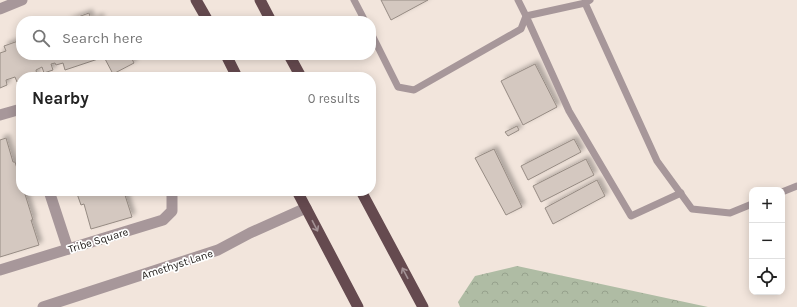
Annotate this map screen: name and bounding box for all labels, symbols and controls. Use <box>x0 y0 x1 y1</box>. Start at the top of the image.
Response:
search box <box>16 16 376 60</box>
icon: search <box>30 27 52 49</box>
text: Search here <box>62 29 143 47</box>
text: Nearby <box>32 88 89 108</box>
text: 0 results <box>308 91 360 106</box>
map controls <box>749 187 785 295</box>
button: + <box>749 187 785 223</box>
one-way arrow <box>312 219 320 231</box>
button: − <box>749 223 785 259</box>
street label: Tribe Square <box>67 225 130 256</box>
street label: Amethyst Lane <box>140 247 215 282</box>
button: locate <box>749 259 785 295</box>
one-way arrow <box>401 267 408 279</box>

